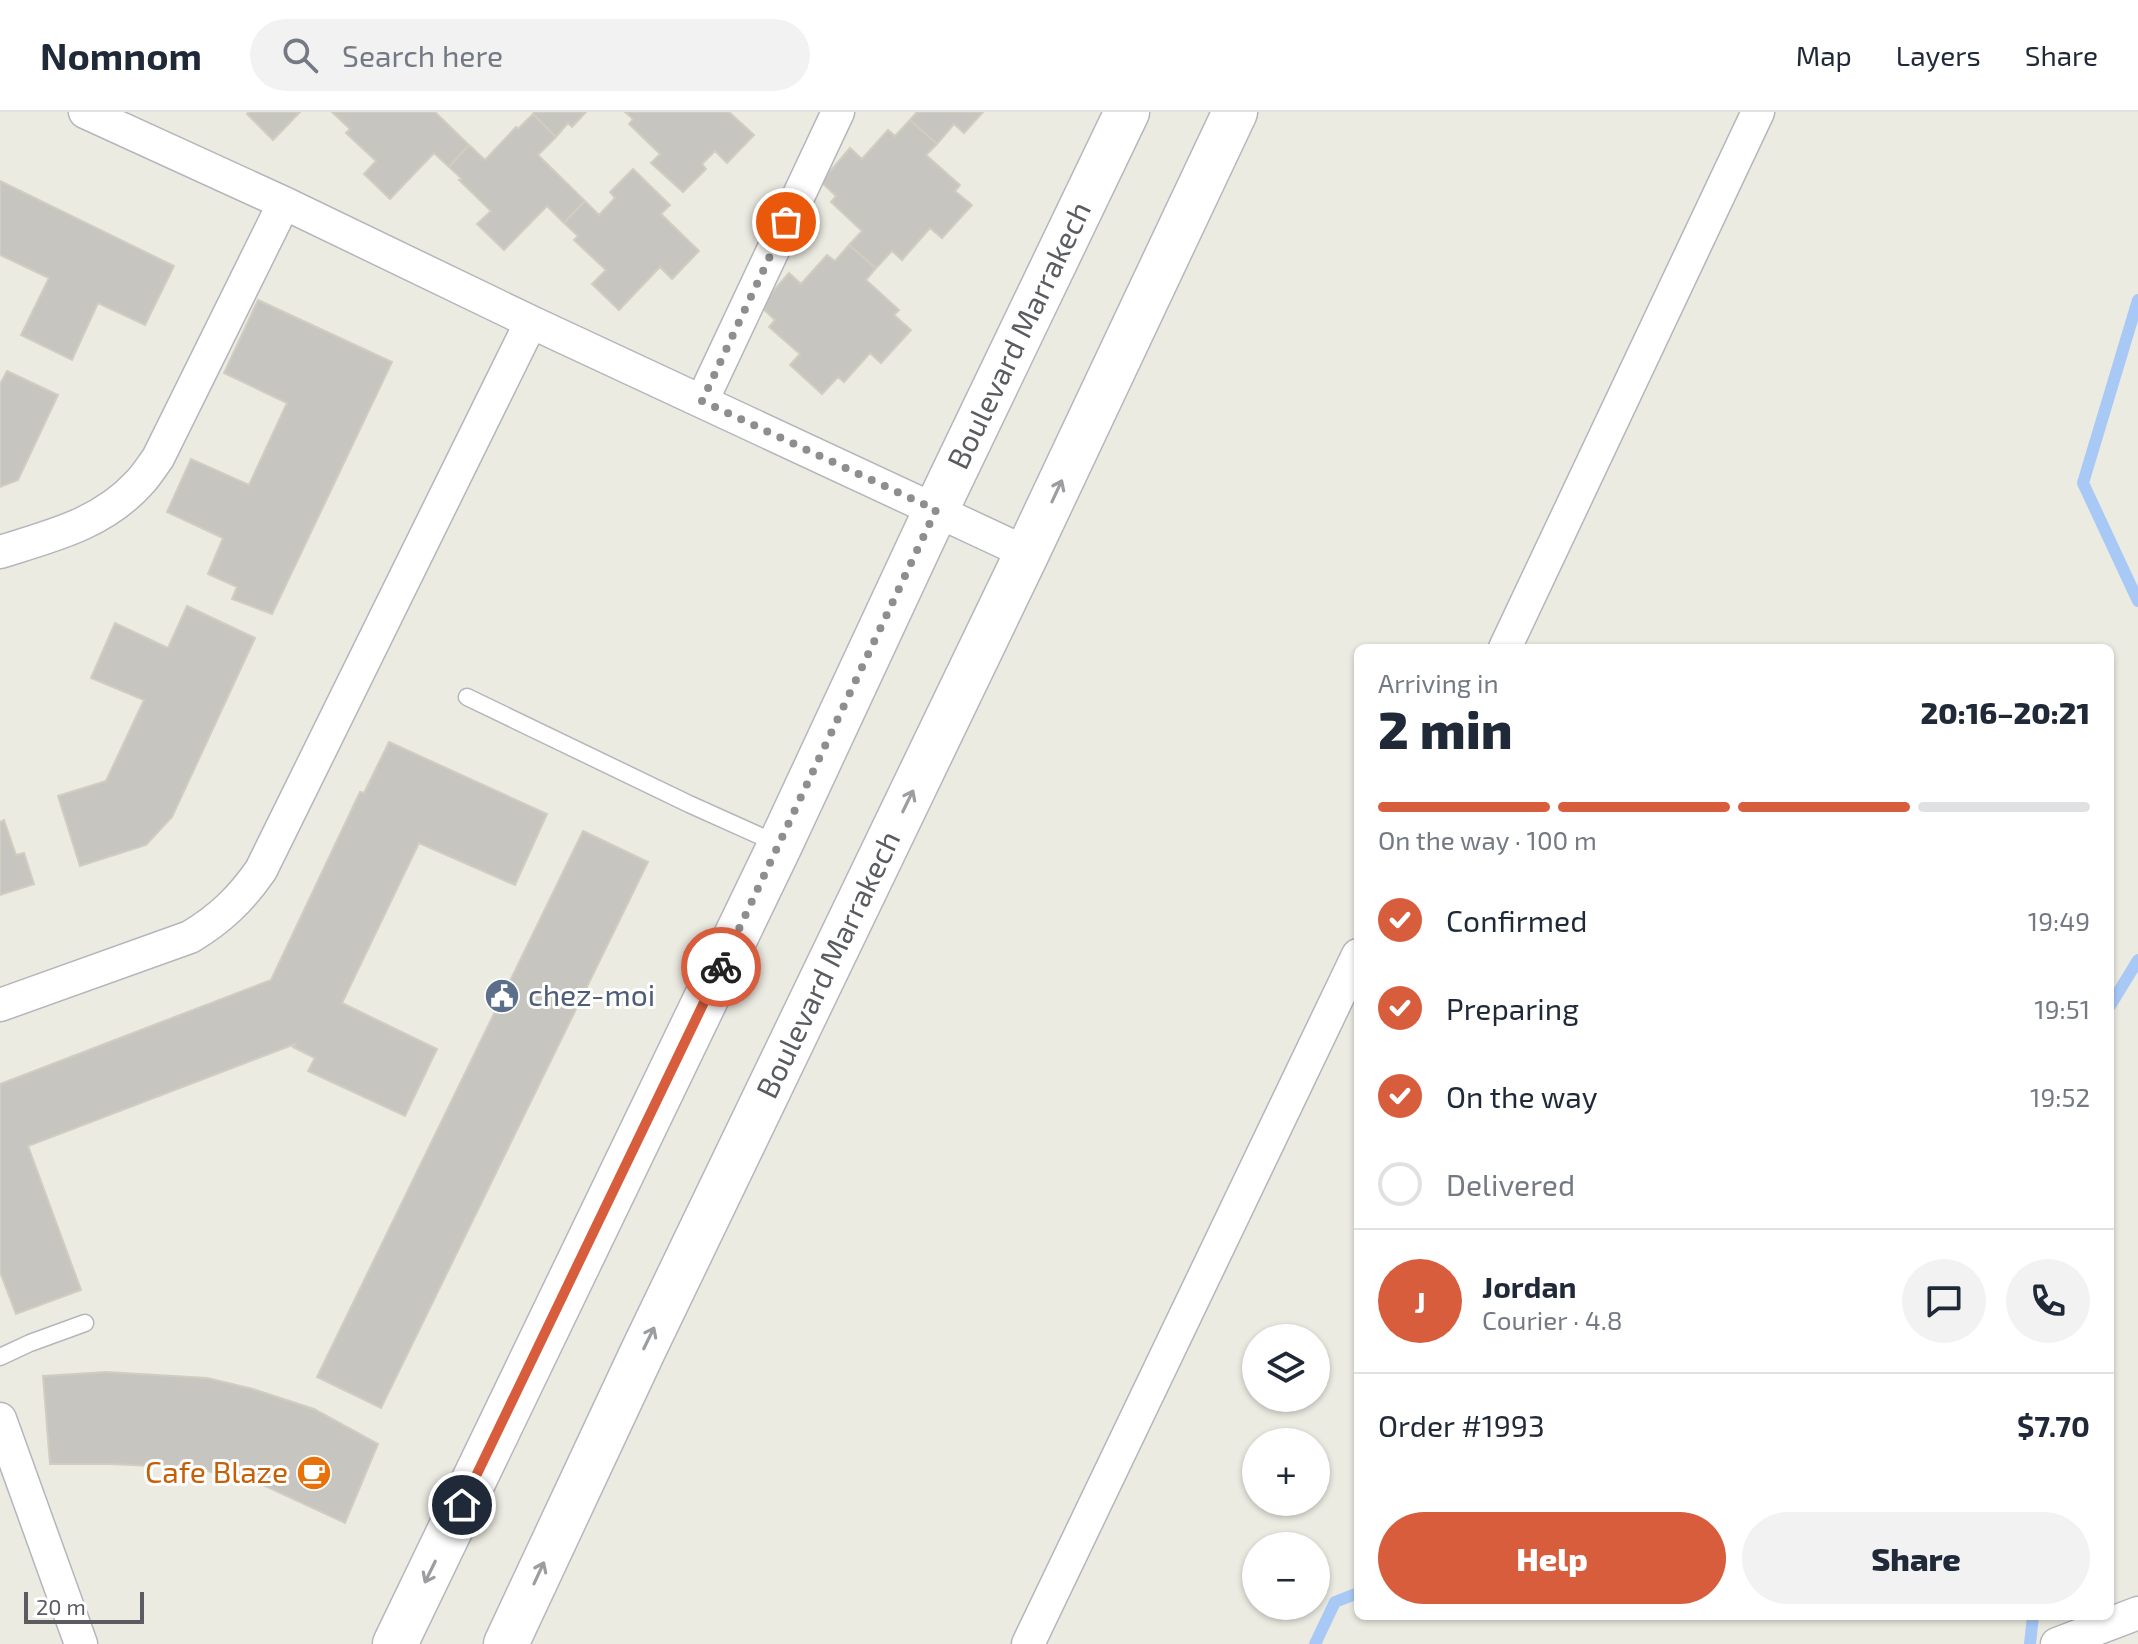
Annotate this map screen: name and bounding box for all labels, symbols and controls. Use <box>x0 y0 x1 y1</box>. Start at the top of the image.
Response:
search box <box>250 19 810 91</box>
text: Nomnom <box>40 32 202 78</box>
icon: search <box>278 33 322 77</box>
text: Search here <box>342 37 503 73</box>
text: Map <box>1796 38 1852 72</box>
text: Layers <box>1896 38 1981 72</box>
text: Share <box>2025 38 2098 72</box>
pin <box>752 188 820 256</box>
street label: Boulevard Marrakech <box>939 195 1097 474</box>
icon: bag <box>764 200 808 244</box>
one-way arrow <box>1050 479 1065 503</box>
text: Arriving in <box>1378 667 1499 698</box>
text: 20:16–20:21 <box>1921 694 2090 730</box>
text: 2 min <box>1378 697 1513 759</box>
one-way arrow <box>901 789 916 813</box>
text: On the way · 100 m <box>1378 824 1597 855</box>
street label: Boulevard Marrakech <box>747 825 907 1103</box>
icon: check <box>1378 898 1422 942</box>
text: Confirmed <box>1446 902 1587 938</box>
text: 19:49 <box>2028 905 2090 936</box>
courier <box>681 927 761 1007</box>
icon: bike <box>699 945 743 989</box>
place label: chez-moi <box>528 976 655 1012</box>
public building icon: chez-moi <box>483 977 521 1015</box>
icon: check <box>1378 986 1422 1030</box>
text: Preparing <box>1446 990 1579 1026</box>
text: 19:51 <box>2034 993 2090 1024</box>
icon: check <box>1378 1074 1422 1118</box>
text: On the way <box>1446 1078 1598 1114</box>
text: 19:52 <box>2030 1081 2090 1112</box>
text: Delivered <box>1446 1166 1575 1202</box>
button: chat <box>1902 1259 1986 1343</box>
button: phone <box>2006 1259 2090 1343</box>
text: Jordan <box>1482 1268 1577 1304</box>
text: J <box>1414 1283 1426 1319</box>
text: Courier · 4.8 <box>1482 1304 1623 1335</box>
map controls <box>1242 1324 1330 1620</box>
button: layers <box>1242 1324 1330 1412</box>
one-way arrow <box>642 1326 657 1350</box>
text: Order #1993 <box>1378 1407 1545 1443</box>
text: $7.70 <box>2017 1407 2090 1443</box>
button: + <box>1242 1428 1330 1516</box>
place label: Cafe Blaze <box>145 1453 288 1489</box>
cafe icon: Cafe Blaze <box>295 1454 333 1492</box>
pin <box>428 1471 496 1539</box>
icon: home <box>440 1483 484 1527</box>
button: Help <box>1378 1512 1726 1604</box>
button: Share <box>1742 1512 2090 1604</box>
button: − <box>1242 1532 1330 1620</box>
one-way arrow <box>422 1560 437 1584</box>
one-way arrow <box>532 1562 547 1586</box>
scale bar <box>24 1588 144 1624</box>
text: 20 m <box>36 1593 86 1619</box>

